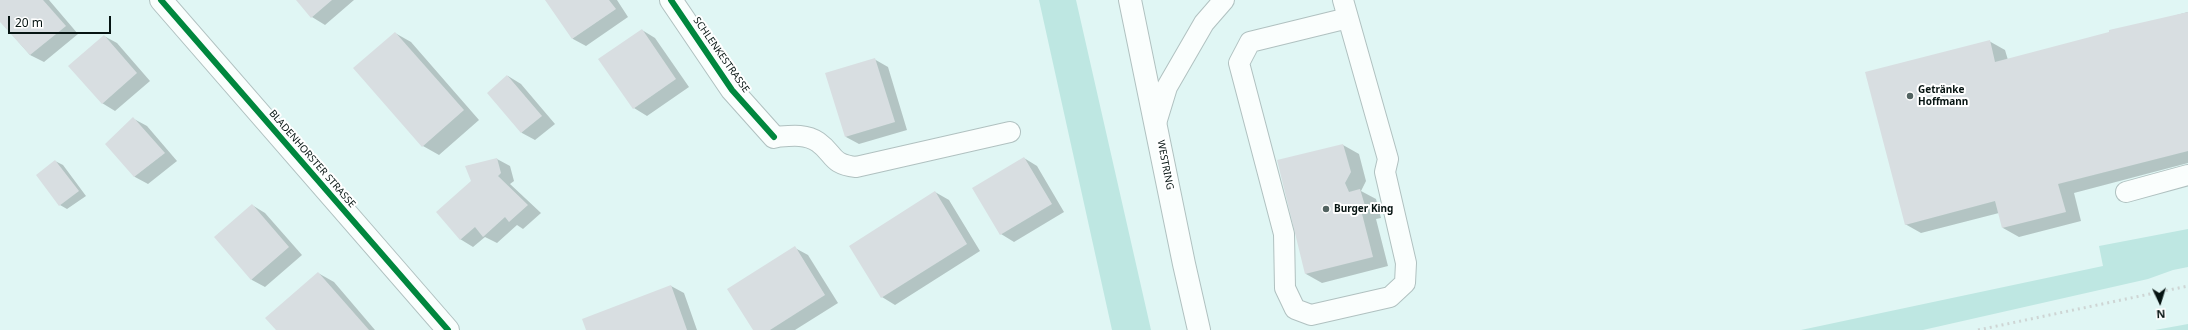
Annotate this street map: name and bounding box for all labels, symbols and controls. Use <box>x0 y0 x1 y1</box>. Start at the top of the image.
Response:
scale bar <box>10 8 113 34</box>
text: 20 m <box>15 14 43 31</box>
street label: SCHLENKESTRASSE <box>690 15 752 95</box>
place label: Getränke Hoffmann <box>1918 84 1968 108</box>
marker: Getränke Hoffmann <box>1905 91 1915 101</box>
street label: BLADENHORSTER STRASSE <box>266 108 358 210</box>
street label: WESTRING <box>1154 139 1176 191</box>
place label: Burger King <box>1334 203 1393 215</box>
marker: Burger King <box>1321 204 1331 214</box>
north arrow <box>2140 282 2180 322</box>
text: N <box>2156 307 2166 322</box>

